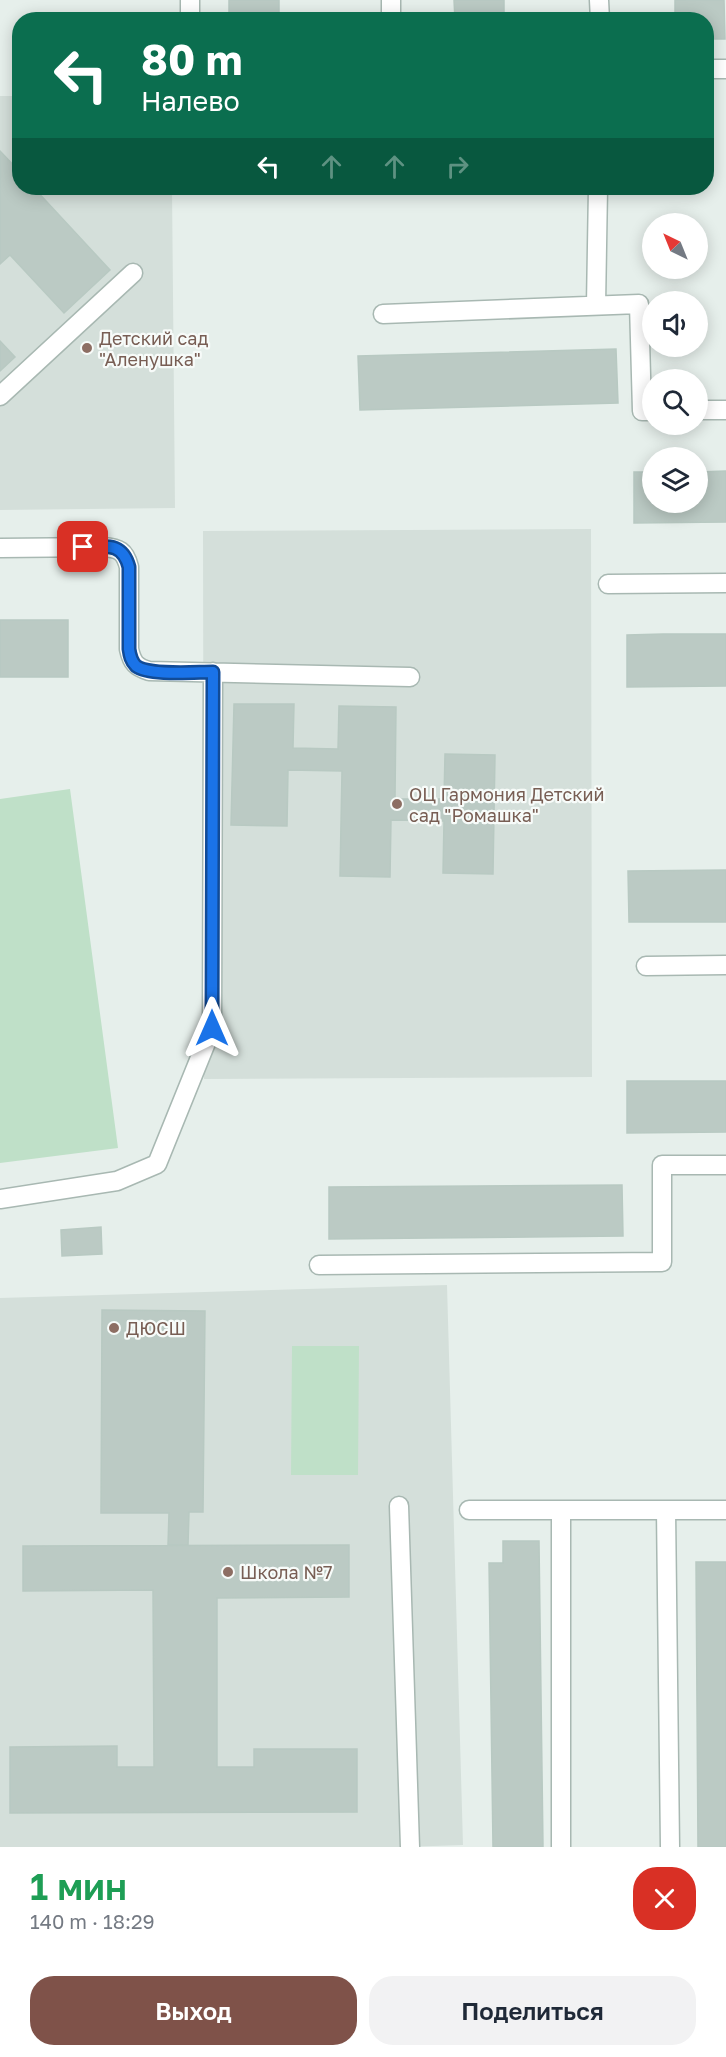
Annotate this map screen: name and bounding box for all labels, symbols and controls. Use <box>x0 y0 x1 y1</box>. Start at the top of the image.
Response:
text: 80 m <box>141 34 242 84</box>
icon: left <box>42 36 120 114</box>
text: Налево <box>141 85 240 117</box>
icon: left <box>252 150 285 183</box>
icon: ahead <box>315 150 348 183</box>
icon: ahead <box>378 150 411 183</box>
icon: right <box>441 150 474 183</box>
north arrow <box>642 213 708 279</box>
map controls <box>642 213 708 513</box>
button: sound <box>642 291 708 357</box>
place label: Детский сад "Аленушка" <box>99 327 208 370</box>
marker: Детский сад "Аленушка" <box>80 341 94 355</box>
button: search <box>642 369 708 435</box>
button: layers <box>642 447 708 513</box>
pin <box>57 521 108 572</box>
icon: arrive <box>66 530 99 563</box>
place label: ОЦ Гармония Детский сад "Ромашка" <box>409 783 605 826</box>
marker: ОЦ Гармония Детский сад "Ромашка" <box>390 797 404 811</box>
position arrow <box>180 996 244 1060</box>
place label: ДЮСШ <box>126 1317 186 1339</box>
marker: ДЮСШ <box>107 1321 121 1335</box>
place label: Школа №7 <box>240 1561 333 1583</box>
marker: Школа №7 <box>221 1565 235 1579</box>
text: 1 мин <box>30 1865 127 1908</box>
button: close <box>633 1867 696 1930</box>
text: 140 m · 18:29 <box>30 1909 155 1933</box>
button: Выход <box>30 1976 357 2045</box>
button: Поделиться <box>369 1976 696 2045</box>

